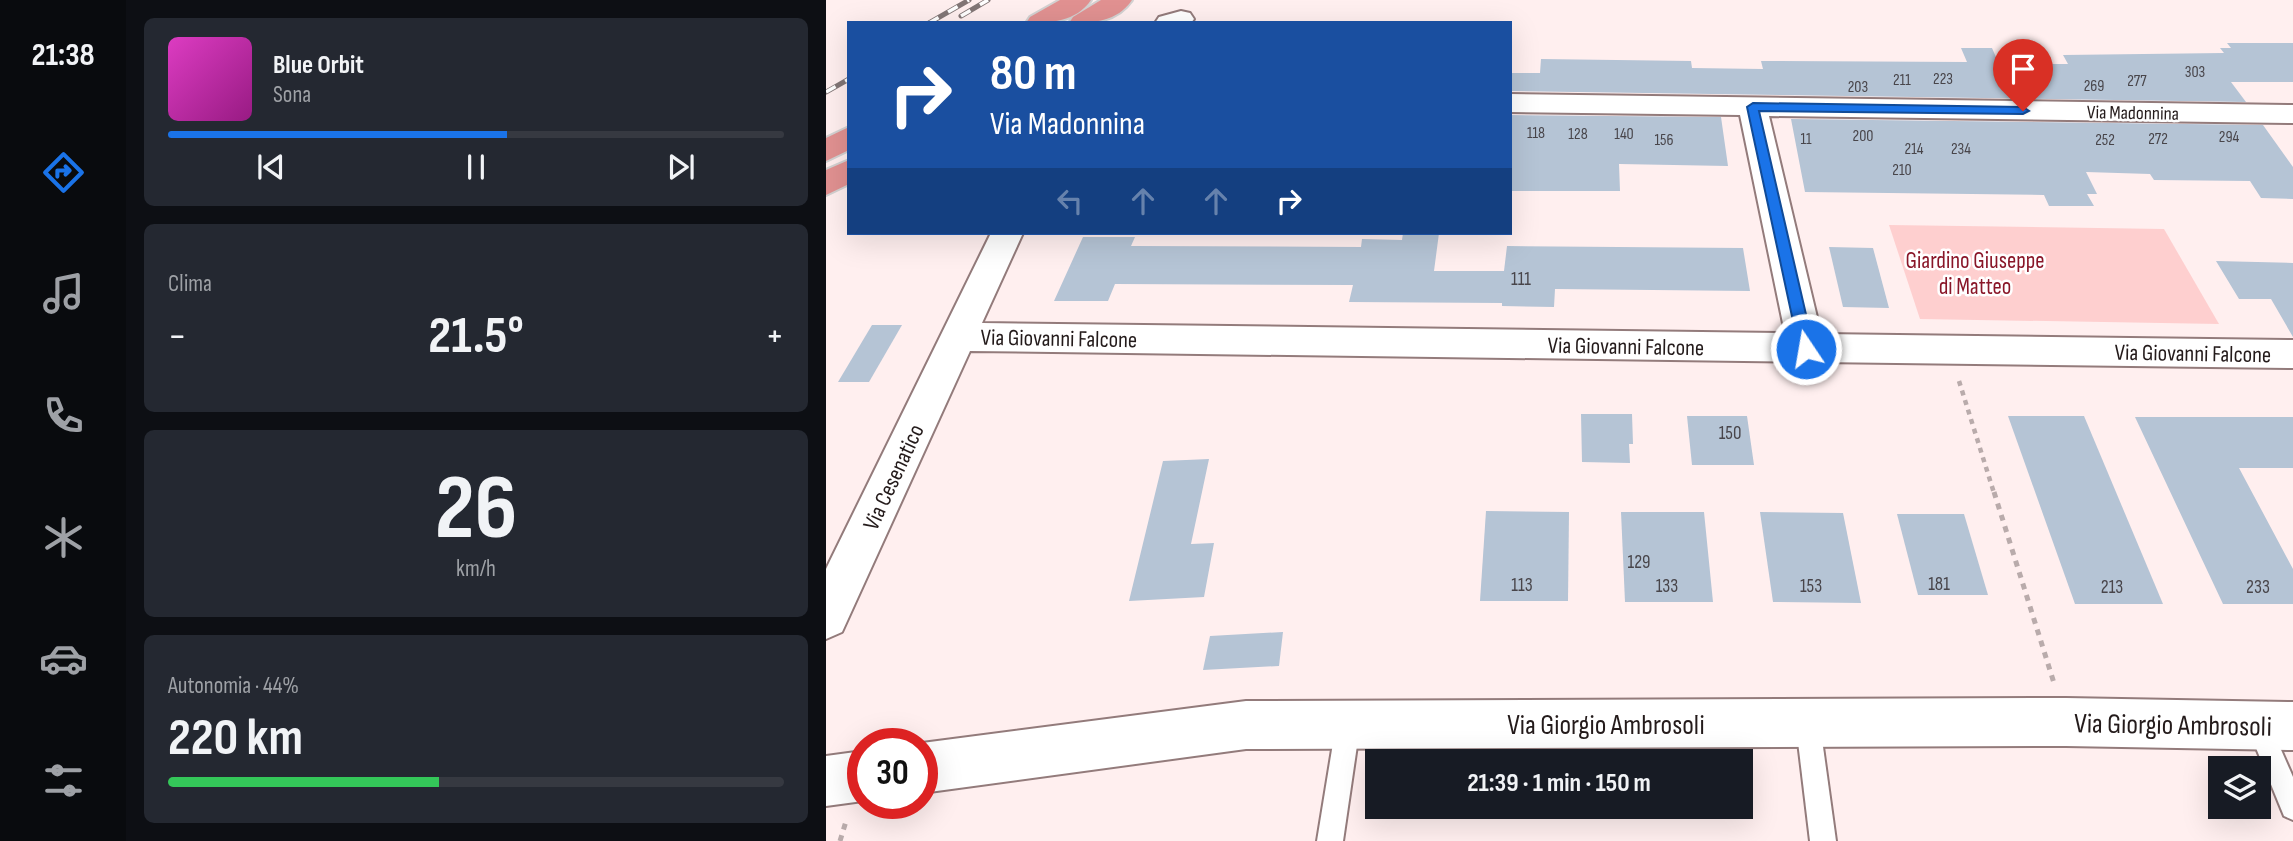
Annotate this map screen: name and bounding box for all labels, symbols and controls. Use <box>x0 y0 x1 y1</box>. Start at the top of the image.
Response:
text: 21:38 <box>31 36 95 75</box>
pin <box>1993 39 2053 111</box>
text: 80 m <box>990 45 1077 104</box>
icon: right <box>875 49 966 140</box>
text: Blue Orbit <box>273 50 364 81</box>
icon: arrive <box>2004 50 2042 88</box>
house number: 303 <box>2185 63 2205 82</box>
house number: 223 <box>1933 70 1953 89</box>
house number: 211 <box>1893 71 1911 90</box>
house number: 277 <box>2127 72 2147 91</box>
house number: 269 <box>2084 77 2104 96</box>
house number: 203 <box>1848 78 1868 97</box>
text: Sona <box>273 81 311 109</box>
street label: Via Madonnina <box>2087 101 2179 126</box>
text: Via Madonnina <box>990 105 1145 144</box>
house number: 118 <box>1527 124 1545 143</box>
house number: 128 <box>1568 125 1588 144</box>
house number: 140 <box>1614 125 1634 144</box>
house number: 200 <box>1853 127 1873 146</box>
house number: 294 <box>2219 128 2239 147</box>
house number: 11 <box>1800 130 1812 149</box>
house number: 272 <box>2148 130 2168 149</box>
house number: 156 <box>1654 131 1674 150</box>
house number: 252 <box>2095 131 2115 150</box>
house number: 214 <box>1905 140 1924 159</box>
house number: 234 <box>1951 140 1971 159</box>
icon: directions <box>39 148 88 197</box>
icon: previous <box>252 148 290 186</box>
icon: pause <box>457 148 495 186</box>
icon: next <box>662 148 700 186</box>
house number: 210 <box>1892 161 1912 180</box>
icon: left <box>1051 182 1089 220</box>
icon: ahead <box>1124 182 1162 220</box>
icon: ahead <box>1197 182 1235 220</box>
icon: right <box>1270 182 1308 220</box>
park label: Giardino Giuseppe di Matteo <box>1905 247 2045 301</box>
house number: 111 <box>1511 268 1531 291</box>
icon: music <box>39 269 88 318</box>
text: Clima <box>168 270 212 298</box>
text: 21.5° <box>428 305 524 368</box>
position arrow <box>1769 312 1843 386</box>
text: − <box>168 314 187 359</box>
text: + <box>765 314 784 359</box>
street label: Via Giovanni Falcone <box>980 324 1137 354</box>
street label: Via Giovanni Falcone <box>1547 332 1704 362</box>
street label: Via Giovanni Falcone <box>2114 339 2271 369</box>
icon: phone <box>39 391 88 440</box>
street label: Via Cesenatico <box>857 420 931 535</box>
house number: 150 <box>1719 422 1741 445</box>
text: 26 <box>435 455 517 564</box>
icon: climate <box>39 513 88 562</box>
house number: 129 <box>1627 551 1651 574</box>
text: km/h <box>456 555 496 583</box>
house number: 181 <box>1928 573 1950 596</box>
house number: 113 <box>1511 574 1533 597</box>
house number: 133 <box>1656 575 1678 598</box>
house number: 153 <box>1800 575 1822 598</box>
house number: 213 <box>2101 576 2123 599</box>
house number: 233 <box>2246 576 2270 599</box>
icon: car <box>39 634 88 683</box>
text: Autonomia · 44% <box>168 672 299 700</box>
text: 220 km <box>168 707 303 770</box>
street label: Via Giorgio Ambrosoli <box>2074 707 2272 744</box>
street label: Via Giorgio Ambrosoli <box>1507 709 1705 742</box>
speed limit sign: 30 <box>847 728 938 819</box>
icon: filters <box>39 756 88 805</box>
map controls <box>2208 756 2271 819</box>
button: layers <box>2208 756 2271 819</box>
text: 21:39 · 1 min · 150 m <box>1467 768 1651 799</box>

